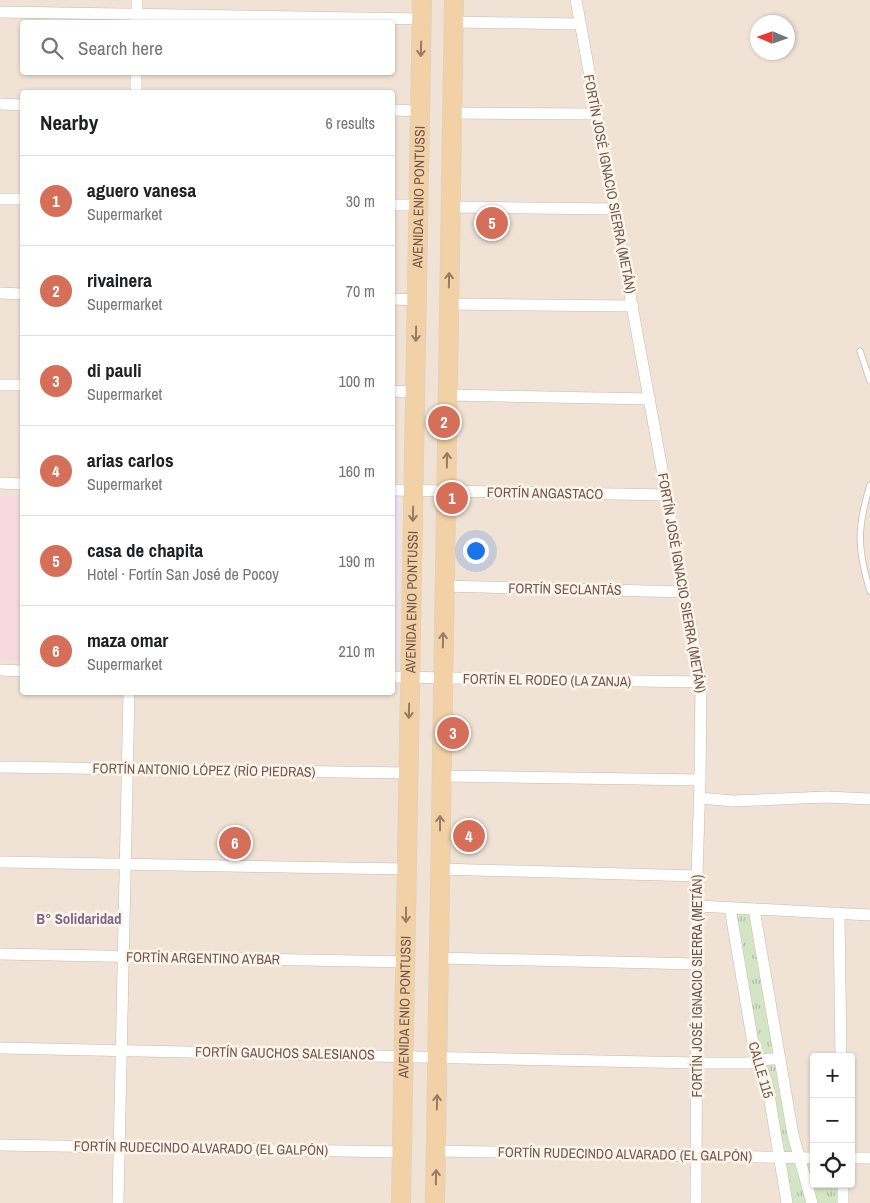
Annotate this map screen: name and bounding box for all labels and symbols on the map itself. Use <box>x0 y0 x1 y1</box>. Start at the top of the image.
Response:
north arrow <box>750 15 795 60</box>
one-way arrow <box>416 40 426 56</box>
street label: FORTÍN JOSÉ IGNACIO SIERRA (METÁN) <box>580 73 640 295</box>
street label: AVENIDA ENIO PONTUSSI <box>408 126 429 269</box>
pin: 5 <box>476 204 508 242</box>
one-way arrow <box>444 272 454 288</box>
one-way arrow <box>411 325 421 341</box>
pin: 2 <box>428 403 460 441</box>
one-way arrow <box>442 452 452 468</box>
street label: FORTÍN JOSÉ IGNACIO SIERRA (METÁN) <box>654 472 710 694</box>
pin: 1 <box>436 479 468 517</box>
street label: FORTÍN ANGASTACO <box>487 483 603 503</box>
one-way arrow <box>408 505 417 521</box>
street label: AVENIDA ENIO PONTUSSI <box>401 531 422 674</box>
your location <box>463 538 489 564</box>
street label: FORTÍN SECLANTÁS <box>508 579 622 599</box>
one-way arrow <box>438 632 448 648</box>
street label: FORTÍN EL RODEO (LA ZANJA) <box>463 670 632 690</box>
one-way arrow <box>404 702 414 719</box>
pin: 3 <box>437 714 469 752</box>
street label: FORTÍN ANTONIO LÓPEZ (RÍO PIEDRAS) <box>92 759 316 781</box>
one-way arrow <box>435 815 445 831</box>
pin: 4 <box>453 817 485 855</box>
pin: 6 <box>219 824 251 862</box>
street label: FORTÍN JOSÉ IGNACIO SIERRA (METÁN) <box>688 874 706 1097</box>
one-way arrow <box>401 907 411 923</box>
district label: B° Solidaridad <box>36 908 122 929</box>
street label: AVENIDA ENIO PONTUSSI <box>394 936 415 1079</box>
street label: FORTÍN ARGENTINO AYBAR <box>126 948 280 968</box>
street label: CALLE 115 <box>744 1040 778 1100</box>
street label: FORTÍN GAUCHOS SALESIANOS <box>195 1042 375 1064</box>
one-way arrow <box>432 1095 442 1111</box>
street label: FORTÍN RUDECINDO ALVARADO (EL GALPÓN) <box>74 1137 328 1159</box>
street label: FORTÍN RUDECINDO ALVARADO (EL GALPÓN) <box>498 1143 752 1165</box>
one-way arrow <box>431 1169 440 1185</box>

